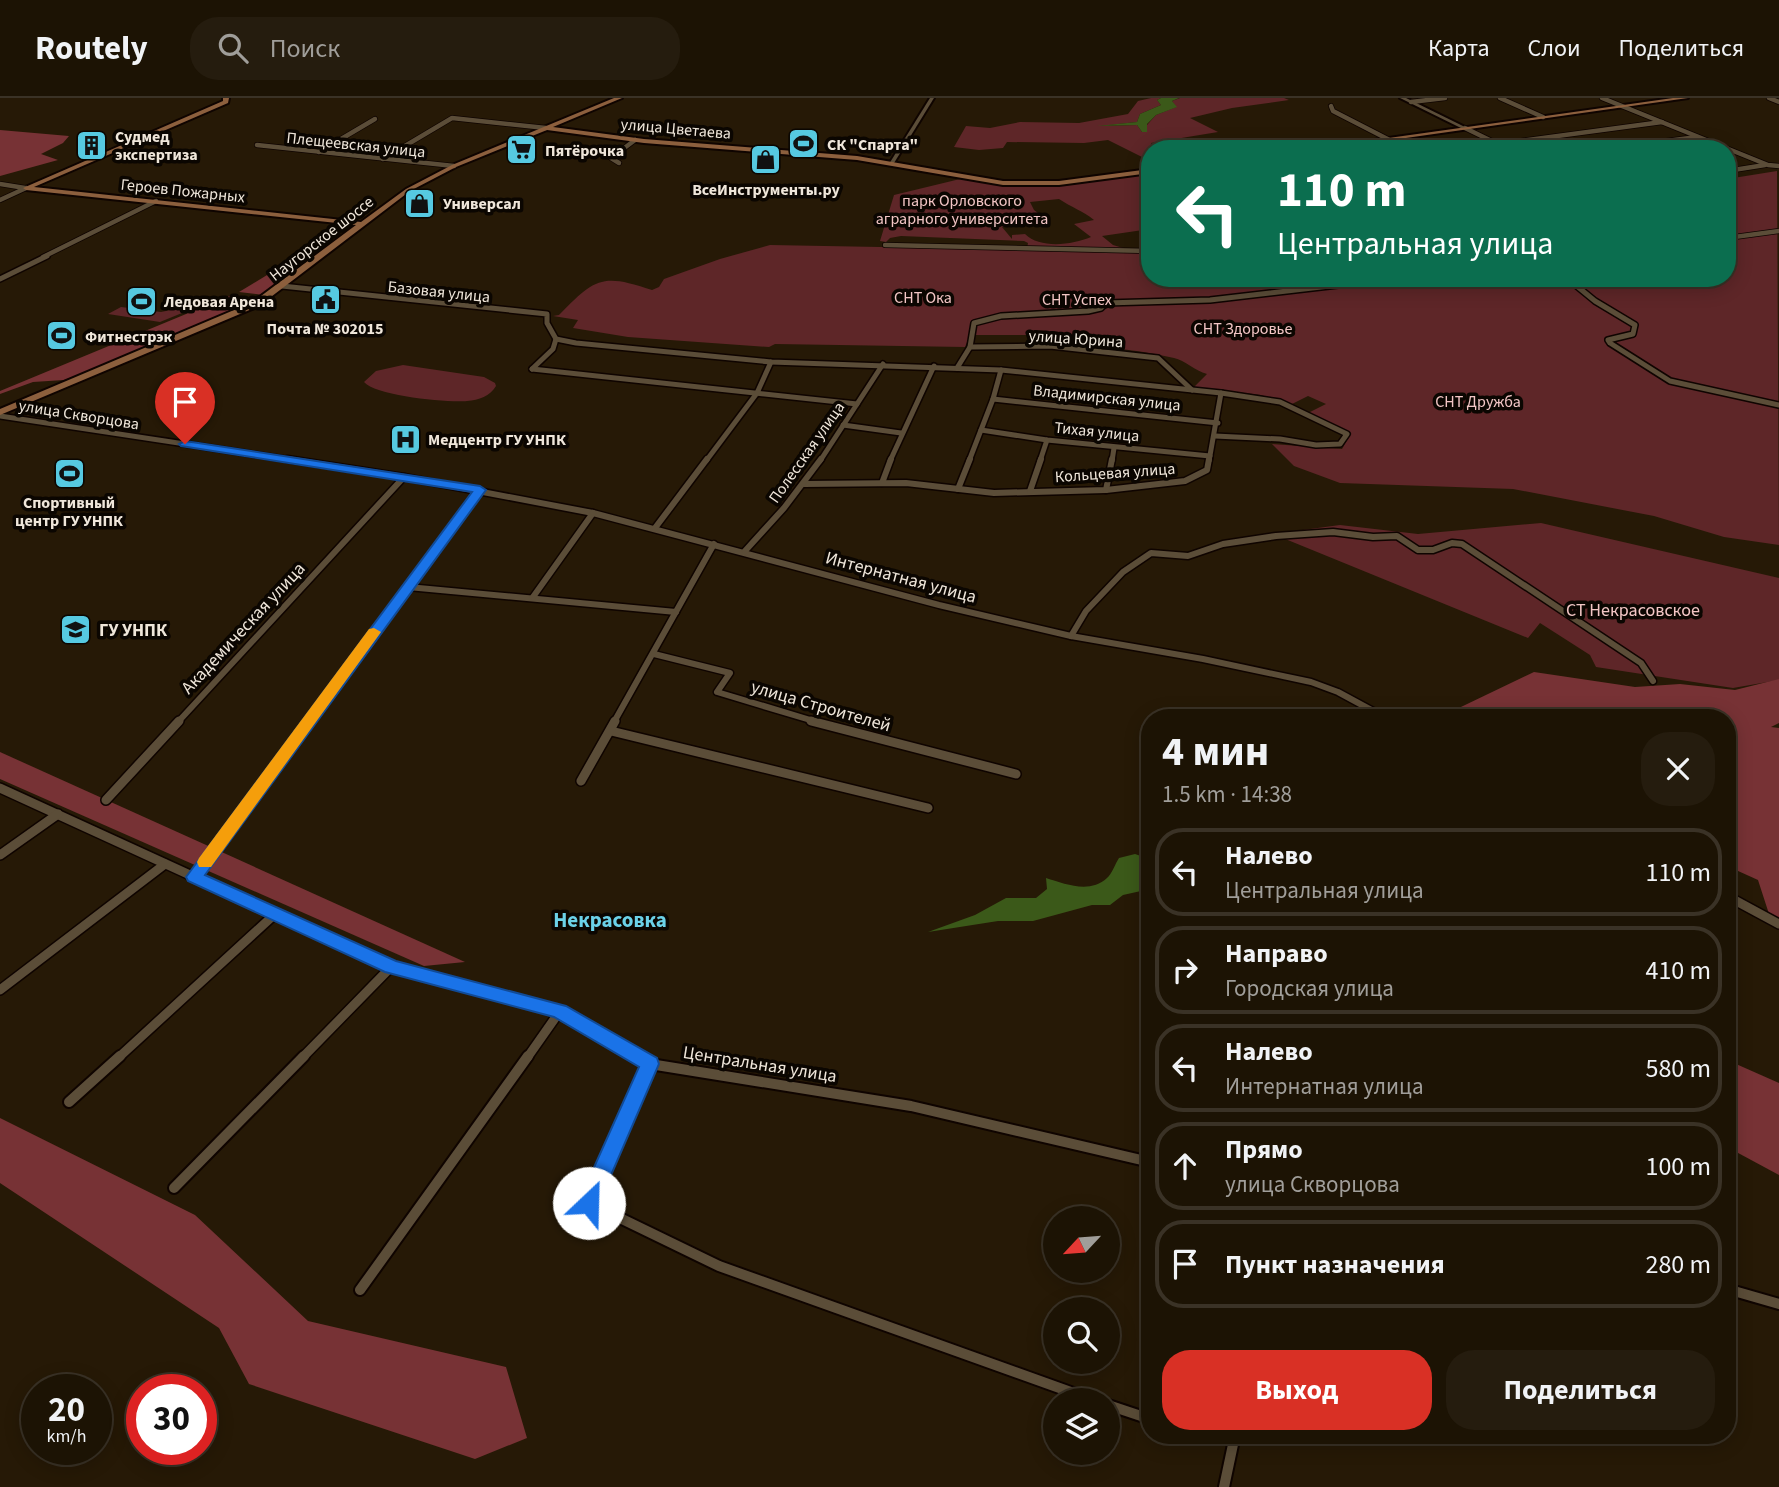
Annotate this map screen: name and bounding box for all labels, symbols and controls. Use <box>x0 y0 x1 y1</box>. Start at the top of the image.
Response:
search box <box>190 17 680 80</box>
text: Routely <box>35 25 148 72</box>
icon: search <box>214 29 252 67</box>
text: Поиск <box>270 30 340 67</box>
text: Карта <box>1428 31 1490 66</box>
text: Слои <box>1528 31 1581 66</box>
text: Поделиться <box>1619 31 1744 66</box>
street label: улица Цветаева <box>620 113 732 145</box>
place label: Судмед экспертиза <box>115 126 198 166</box>
street label: Плещеевская улица <box>285 127 426 163</box>
sports icon: СК "Спарта" <box>787 127 821 161</box>
building icon: Судмед экспертиза <box>75 128 109 162</box>
supermarket icon: Пятёрочка <box>505 133 539 167</box>
place label: СК "Спарта" <box>827 134 918 156</box>
place label: Пятёрочка <box>545 140 624 162</box>
shop icon: ВсеИнструменты.ру <box>749 143 783 177</box>
text: 110 m <box>1277 156 1406 226</box>
icon: left <box>1162 168 1253 259</box>
street label: Героев Пожарных <box>120 174 246 208</box>
place label: ВсеИнструменты.ру <box>692 179 841 201</box>
shop icon: Универсал <box>403 186 437 220</box>
park label: парк Орловского аграрного университета <box>876 190 1048 230</box>
street label: Наугорское шоссе <box>265 191 378 286</box>
place label: Универсал <box>443 193 521 215</box>
text: Центральная улица <box>1277 221 1553 267</box>
street label: Базовая улица <box>387 276 491 308</box>
public building icon: Почта № 302015 <box>308 282 342 316</box>
sports icon: Ледовая Арена <box>124 284 158 318</box>
park label: СНТ Ока <box>894 287 952 309</box>
park label: СНТ Успех <box>1042 289 1112 311</box>
place label: Ледовая Арена <box>163 291 274 313</box>
place label: Почта № 302015 <box>267 318 383 340</box>
park label: СНТ Здоровье <box>1194 318 1292 340</box>
sports icon: Фитнестрэк <box>45 319 79 353</box>
street label: улица Юрина <box>1028 325 1124 353</box>
place label: Фитнестрэк <box>85 326 172 348</box>
pin <box>155 372 215 444</box>
street label: Владимирская улица <box>1032 379 1182 417</box>
icon: arrive <box>166 383 204 421</box>
park label: СНТ Дружба <box>1435 391 1521 413</box>
street label: улица Скворцова <box>17 395 141 435</box>
street label: Полесская улица <box>764 398 850 508</box>
street label: Тихая улица <box>1053 417 1140 447</box>
hospital icon: Медцентр ГУ УНПК <box>388 422 422 456</box>
place label: Медцентр ГУ УНПК <box>428 429 566 451</box>
sports icon: Спортивный центр ГУ УНПК <box>52 456 86 490</box>
street label: Кольцевая улица <box>1054 458 1176 488</box>
place label: Спортивный центр ГУ УНПК <box>15 492 123 532</box>
street label: Интернатная улица <box>823 545 979 610</box>
street label: Академическая улица <box>176 557 311 700</box>
park label: СТ Некрасовское <box>1566 598 1700 623</box>
school or university icon: ГУ УНПК <box>59 613 93 647</box>
place label: ГУ УНПК <box>99 618 168 643</box>
street label: улица Строителей <box>748 675 894 738</box>
text: 4 мин <box>1162 722 1269 782</box>
button: close <box>1641 732 1715 806</box>
text: 1.5 km · 14:38 <box>1162 778 1292 811</box>
text: Налево <box>1225 837 1313 874</box>
icon: left <box>1166 853 1204 891</box>
text: 110 m <box>1645 854 1711 891</box>
text: Центральная улица <box>1225 874 1424 907</box>
district label: Некрасовка <box>553 905 667 935</box>
text: Направо <box>1225 935 1328 972</box>
icon: right <box>1166 951 1204 989</box>
text: 410 m <box>1645 952 1711 989</box>
text: Городская улица <box>1225 972 1394 1005</box>
text: Налево <box>1225 1033 1313 1070</box>
street label: Центральная улица <box>681 1040 839 1089</box>
icon: left <box>1166 1049 1204 1087</box>
text: 580 m <box>1645 1050 1711 1087</box>
text: Интернатная улица <box>1225 1070 1424 1103</box>
text: Прямо <box>1225 1131 1303 1168</box>
icon: ahead <box>1166 1147 1204 1185</box>
text: 100 m <box>1645 1148 1711 1185</box>
position arrow <box>552 1166 626 1240</box>
text: улица Скворцова <box>1225 1168 1400 1201</box>
north arrow <box>1043 1206 1120 1283</box>
map controls <box>1043 1206 1120 1465</box>
icon: arrive <box>1166 1245 1204 1283</box>
text: Пункт назначения <box>1225 1246 1445 1283</box>
text: 280 m <box>1645 1246 1711 1283</box>
button: search <box>1043 1297 1120 1374</box>
button: Выход <box>1162 1350 1432 1430</box>
button: Поделиться <box>1446 1350 1715 1430</box>
speed limit sign: 30 <box>126 1374 217 1465</box>
text: 20 <box>48 1385 85 1435</box>
button: layers <box>1043 1388 1120 1465</box>
text: km/h <box>47 1424 86 1449</box>

